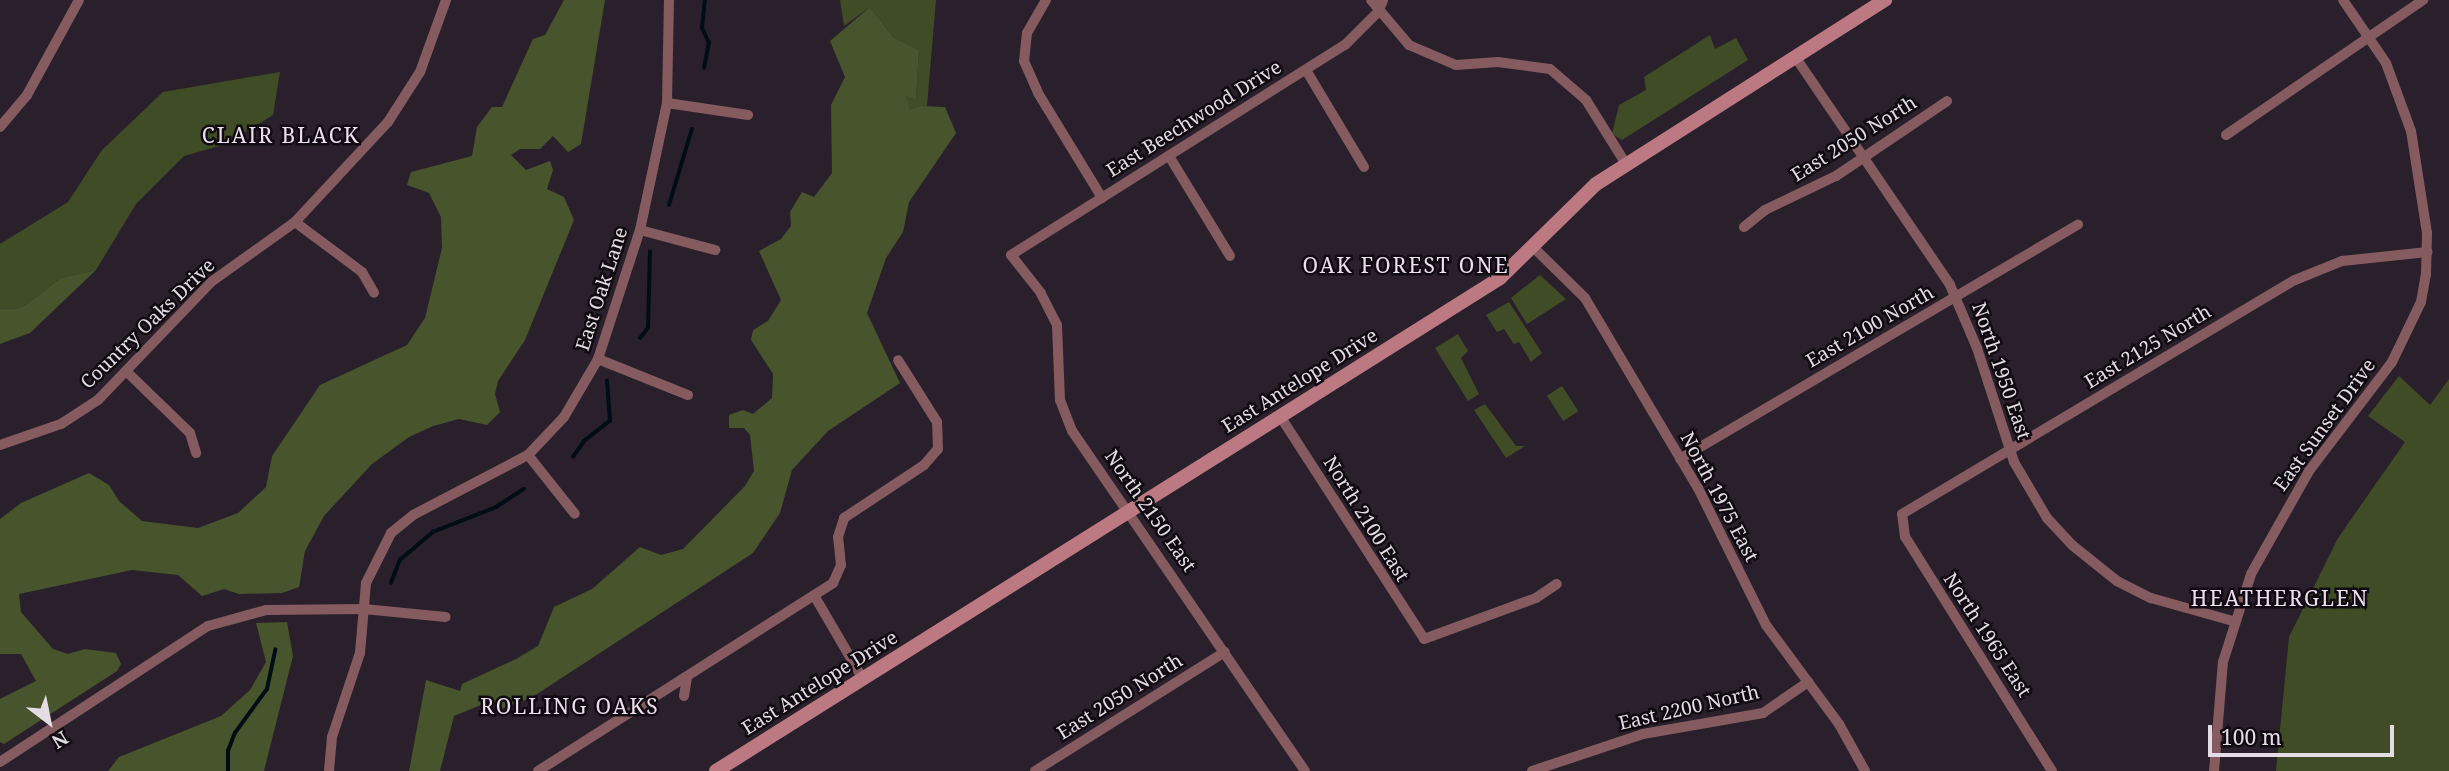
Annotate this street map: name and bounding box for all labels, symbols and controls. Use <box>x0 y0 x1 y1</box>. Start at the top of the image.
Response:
street label: East Beechwood Drive <box>1102 56 1286 182</box>
street label: East 2050 North <box>1787 91 1921 187</box>
district label: CLAIR BLACK <box>203 122 359 148</box>
street label: East Oak Lane <box>571 224 633 354</box>
district label: OAK FOREST ONE <box>1304 252 1508 278</box>
street label: Country Oaks Drive <box>76 254 220 394</box>
street label: East 2100 North <box>1802 281 1938 373</box>
street label: North 1950 East <box>1967 300 2035 442</box>
street label: East 2125 North <box>2081 300 2215 394</box>
street label: East Antelope Drive <box>1218 324 1382 438</box>
street label: East Sunset Drive <box>2269 354 2381 496</box>
street label: North 1975 East <box>1675 428 1763 566</box>
street label: North 2150 East <box>1100 446 1200 576</box>
street label: North 2100 East <box>1318 452 1414 586</box>
street label: North 1965 East <box>1938 569 2036 701</box>
district label: HEATHERGLEN <box>2192 585 2368 611</box>
street label: East Antelope Drive <box>738 626 902 740</box>
street label: East 2050 North <box>1053 649 1187 745</box>
street label: East 2200 North <box>1617 681 1761 735</box>
north arrow <box>14 687 84 757</box>
district label: ROLLING OAKS <box>482 693 658 719</box>
scale bar <box>2211 712 2396 756</box>
text: 100 m <box>2221 723 2282 751</box>
text: N <box>47 725 73 755</box>

